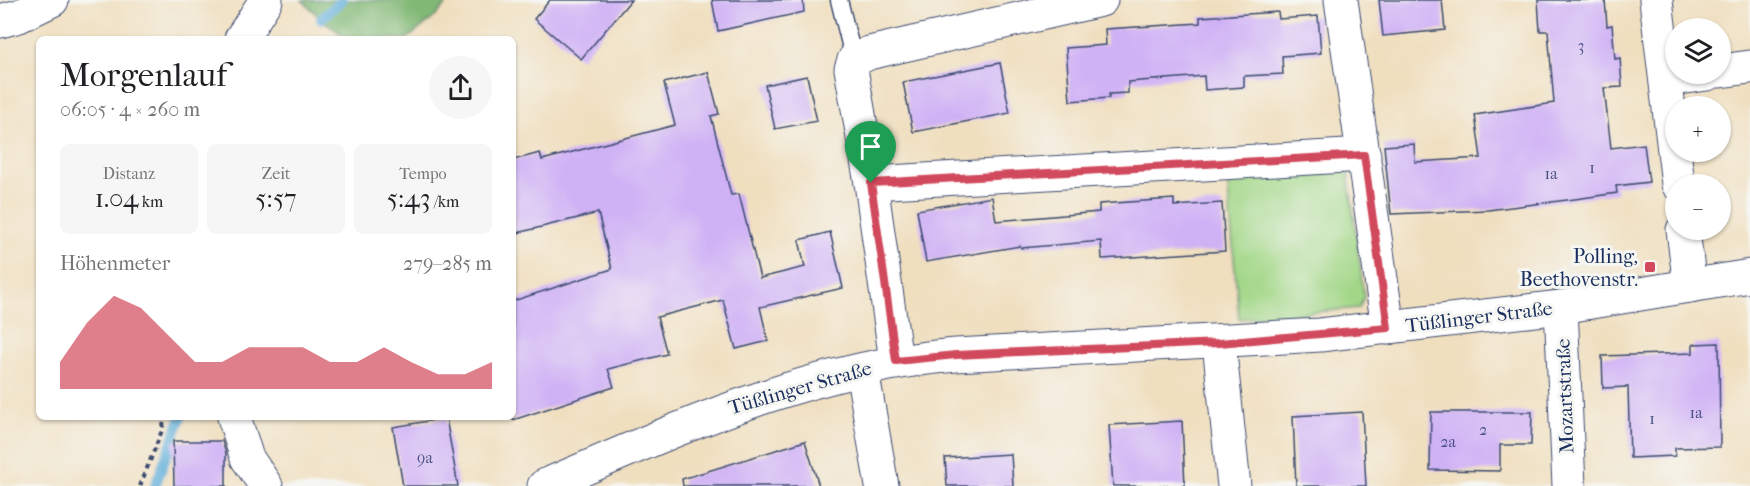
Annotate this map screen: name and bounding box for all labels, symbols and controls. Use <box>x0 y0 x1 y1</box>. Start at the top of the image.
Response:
map controls <box>1665 18 1731 240</box>
button: layers <box>1665 18 1731 84</box>
house number: 3 <box>1578 36 1584 55</box>
text: Morgenlauf <box>60 56 227 95</box>
button: share <box>429 56 492 119</box>
button: + <box>1665 96 1731 162</box>
text: 06:05 · 4 × 260 m <box>60 98 200 121</box>
pin <box>845 121 896 183</box>
icon: arrive <box>854 130 887 163</box>
house number: 1 <box>1589 158 1595 177</box>
text: Distanz <box>103 164 155 183</box>
text: Zeit <box>261 164 291 183</box>
text: Tempo <box>399 164 447 183</box>
house number: 1a <box>1544 164 1558 183</box>
button: − <box>1665 174 1731 240</box>
text: 1.04 <box>95 183 138 214</box>
text: 5:57 <box>255 183 297 214</box>
text: 5:43 <box>387 183 430 214</box>
text: km <box>138 192 163 211</box>
text: /km <box>430 192 459 211</box>
place label: Polling, Beethovenstr. <box>1520 245 1638 291</box>
text: Höhenmeter <box>60 252 170 275</box>
text: 279–285 m <box>403 252 492 275</box>
marker: Polling, Beethovenstr. <box>1643 260 1657 274</box>
street label: Tüßlinger Straße <box>1404 297 1554 337</box>
street label: Mozartstraße <box>1551 338 1579 454</box>
street label: Tüßlinger Straße <box>726 357 874 419</box>
house number: 1a <box>1689 403 1703 422</box>
house number: 1 <box>1649 409 1655 428</box>
house number: 2 <box>1479 420 1487 439</box>
house number: 2a <box>1440 432 1456 451</box>
house number: 9a <box>417 448 433 467</box>

